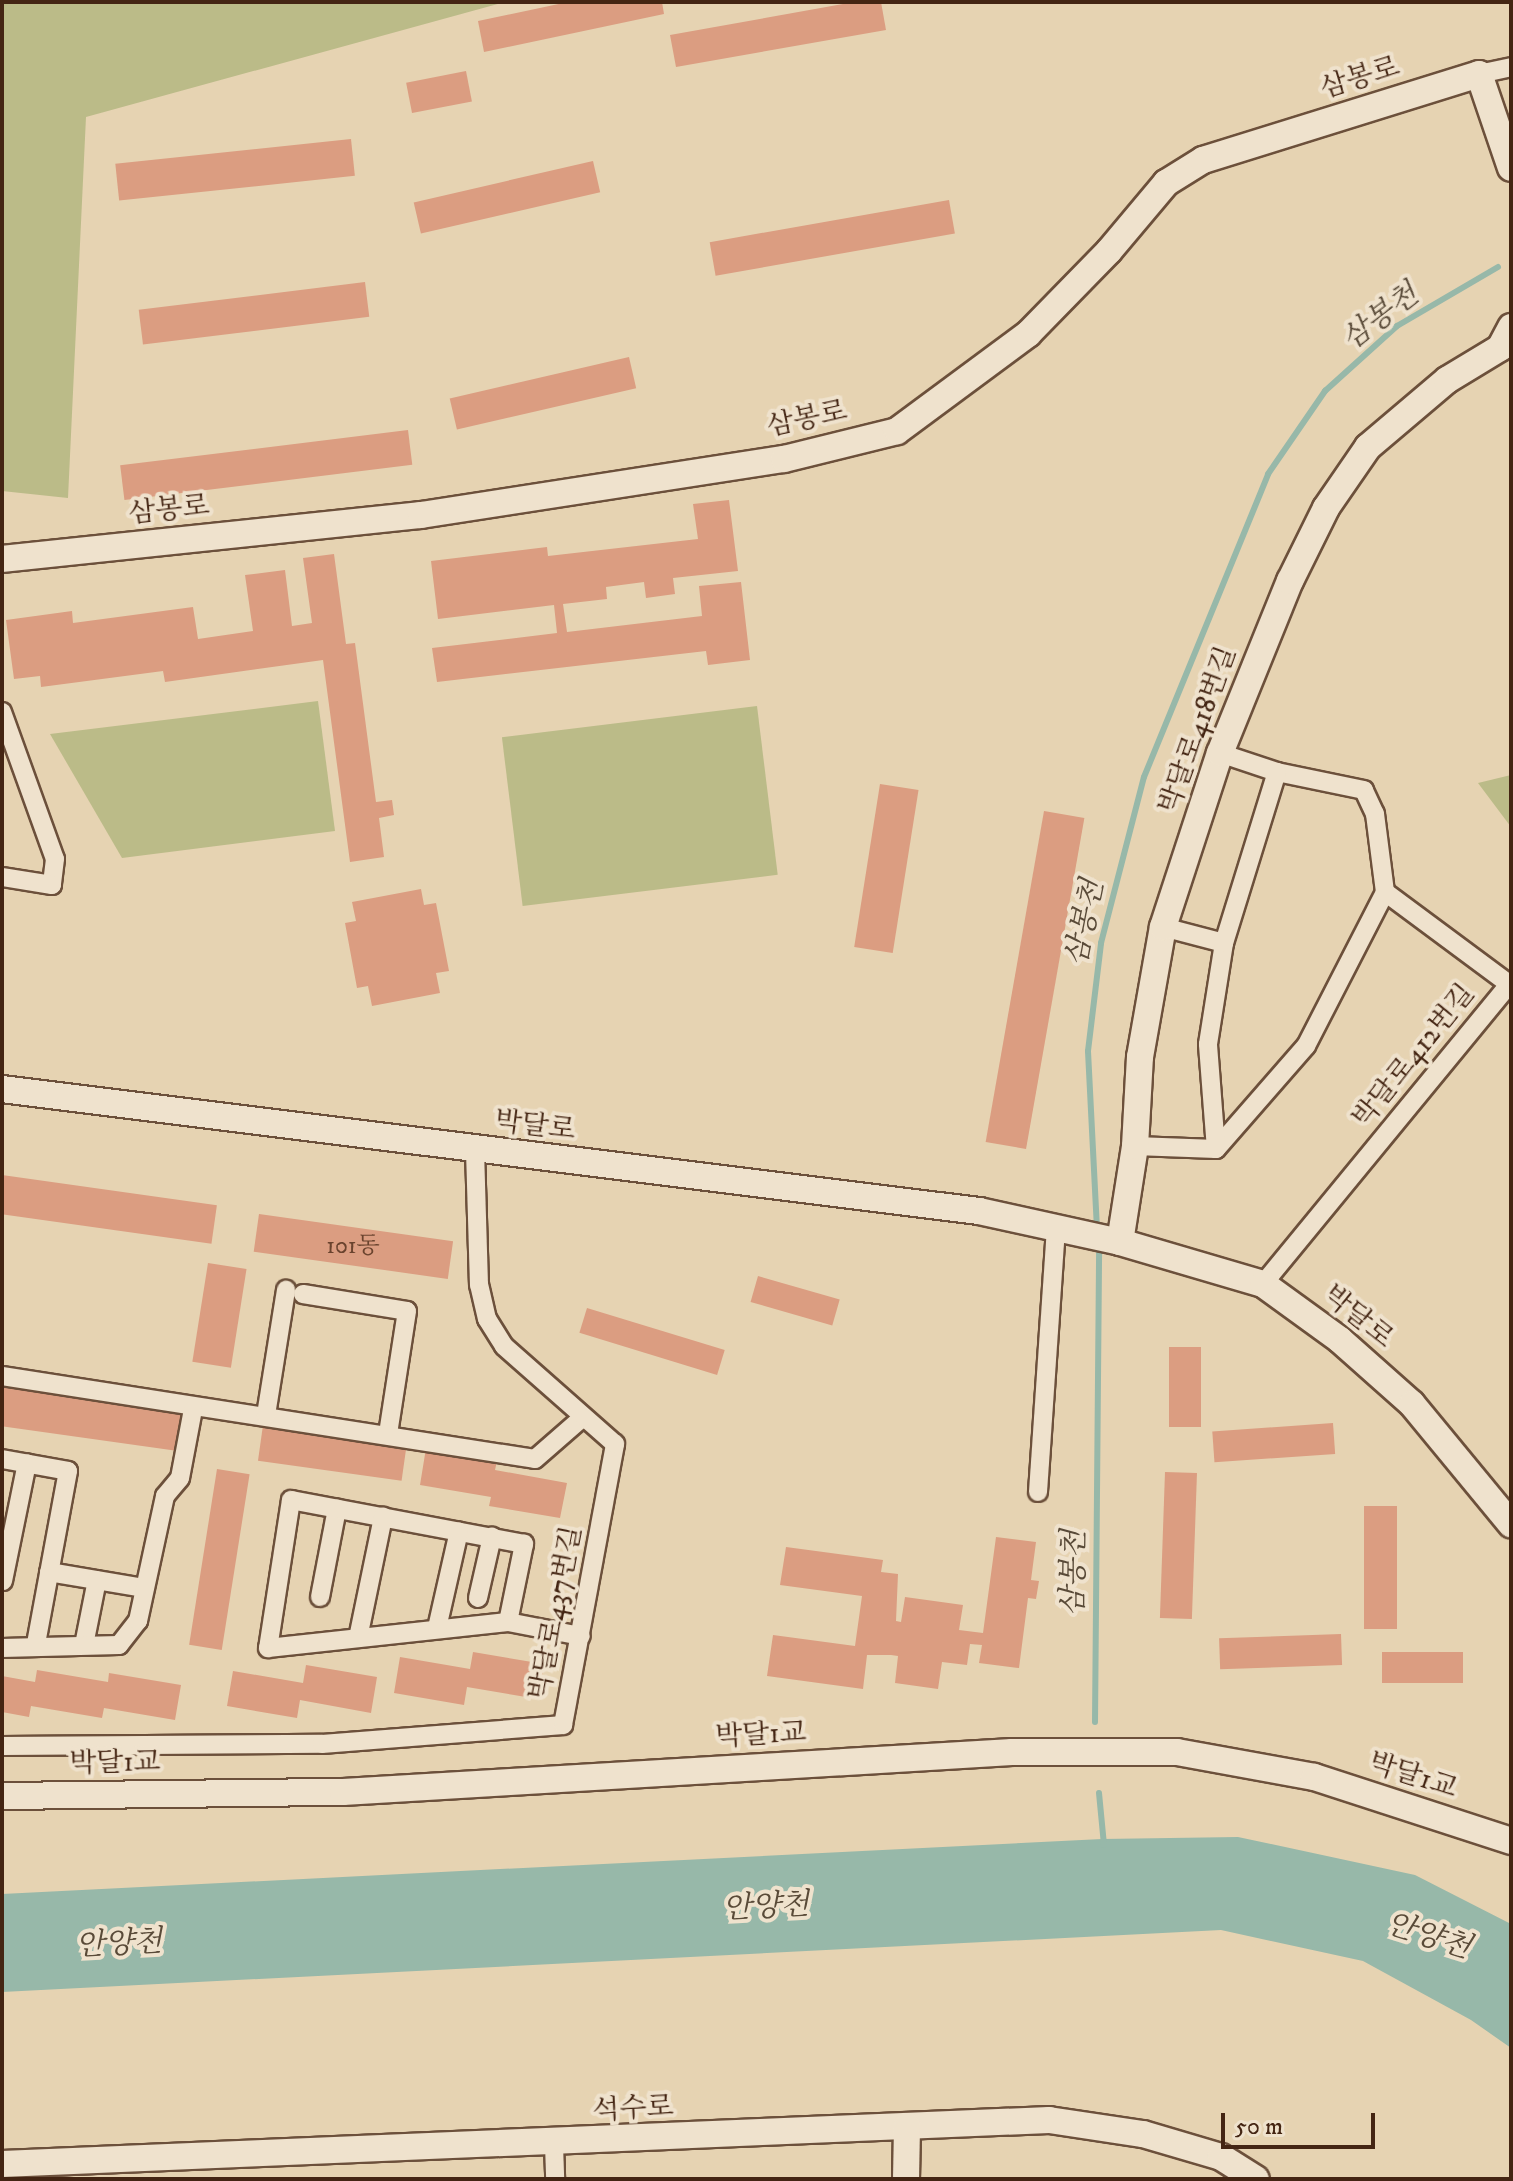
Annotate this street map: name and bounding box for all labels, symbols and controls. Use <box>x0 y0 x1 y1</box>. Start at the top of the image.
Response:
street label: 삼봉로 <box>1316 50 1404 106</box>
water label: 삼봉천 <box>1335 277 1427 359</box>
street label: 삼봉로 <box>764 394 850 444</box>
street label: 삼봉로 <box>127 489 211 531</box>
street label: 박달로418번길 <box>1152 642 1244 818</box>
water label: 삼봉천 <box>1059 877 1113 969</box>
street label: 박달로412번길 <box>1346 977 1482 1135</box>
street label: 박달로 <box>493 1104 577 1148</box>
house number: 101동 <box>326 1233 380 1261</box>
street label: 박달로 <box>1316 1278 1400 1356</box>
street label: 박달로437번길 <box>523 1523 589 1703</box>
water label: 삼봉천 <box>1056 1529 1094 1617</box>
street label: 박달1교 <box>714 1716 808 1754</box>
street label: 박달1교 <box>69 1745 161 1781</box>
street label: 박달1교 <box>1364 1746 1462 1806</box>
water label: 안양천 <box>722 1888 810 1928</box>
water label: 안양천 <box>1381 1906 1475 1968</box>
water label: 안양천 <box>75 1925 163 1965</box>
street label: 석수로 <box>592 2090 674 2128</box>
scale bar <box>1225 2097 1379 2147</box>
text: 50 m <box>1235 2112 1283 2142</box>

